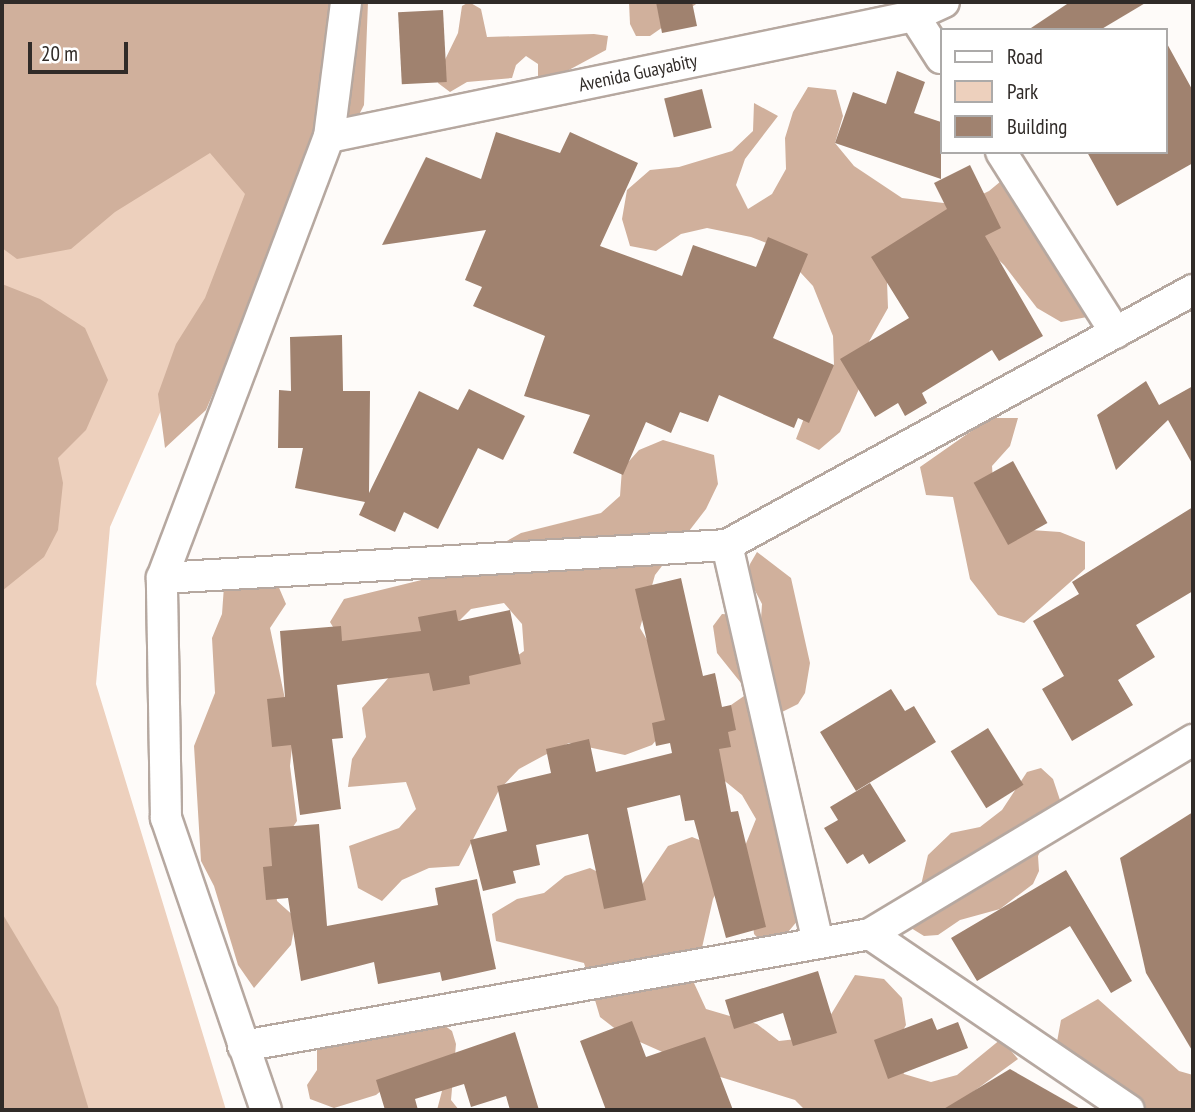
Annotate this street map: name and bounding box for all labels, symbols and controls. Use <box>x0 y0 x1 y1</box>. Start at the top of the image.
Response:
scale bar <box>32 28 131 72</box>
legend <box>940 28 1167 154</box>
text: 20 m <box>41 40 78 67</box>
text: Road <box>1007 43 1043 70</box>
street label: Avenida Guayabity <box>577 49 699 97</box>
text: Park <box>1007 78 1038 105</box>
text: Building <box>1007 113 1067 140</box>

